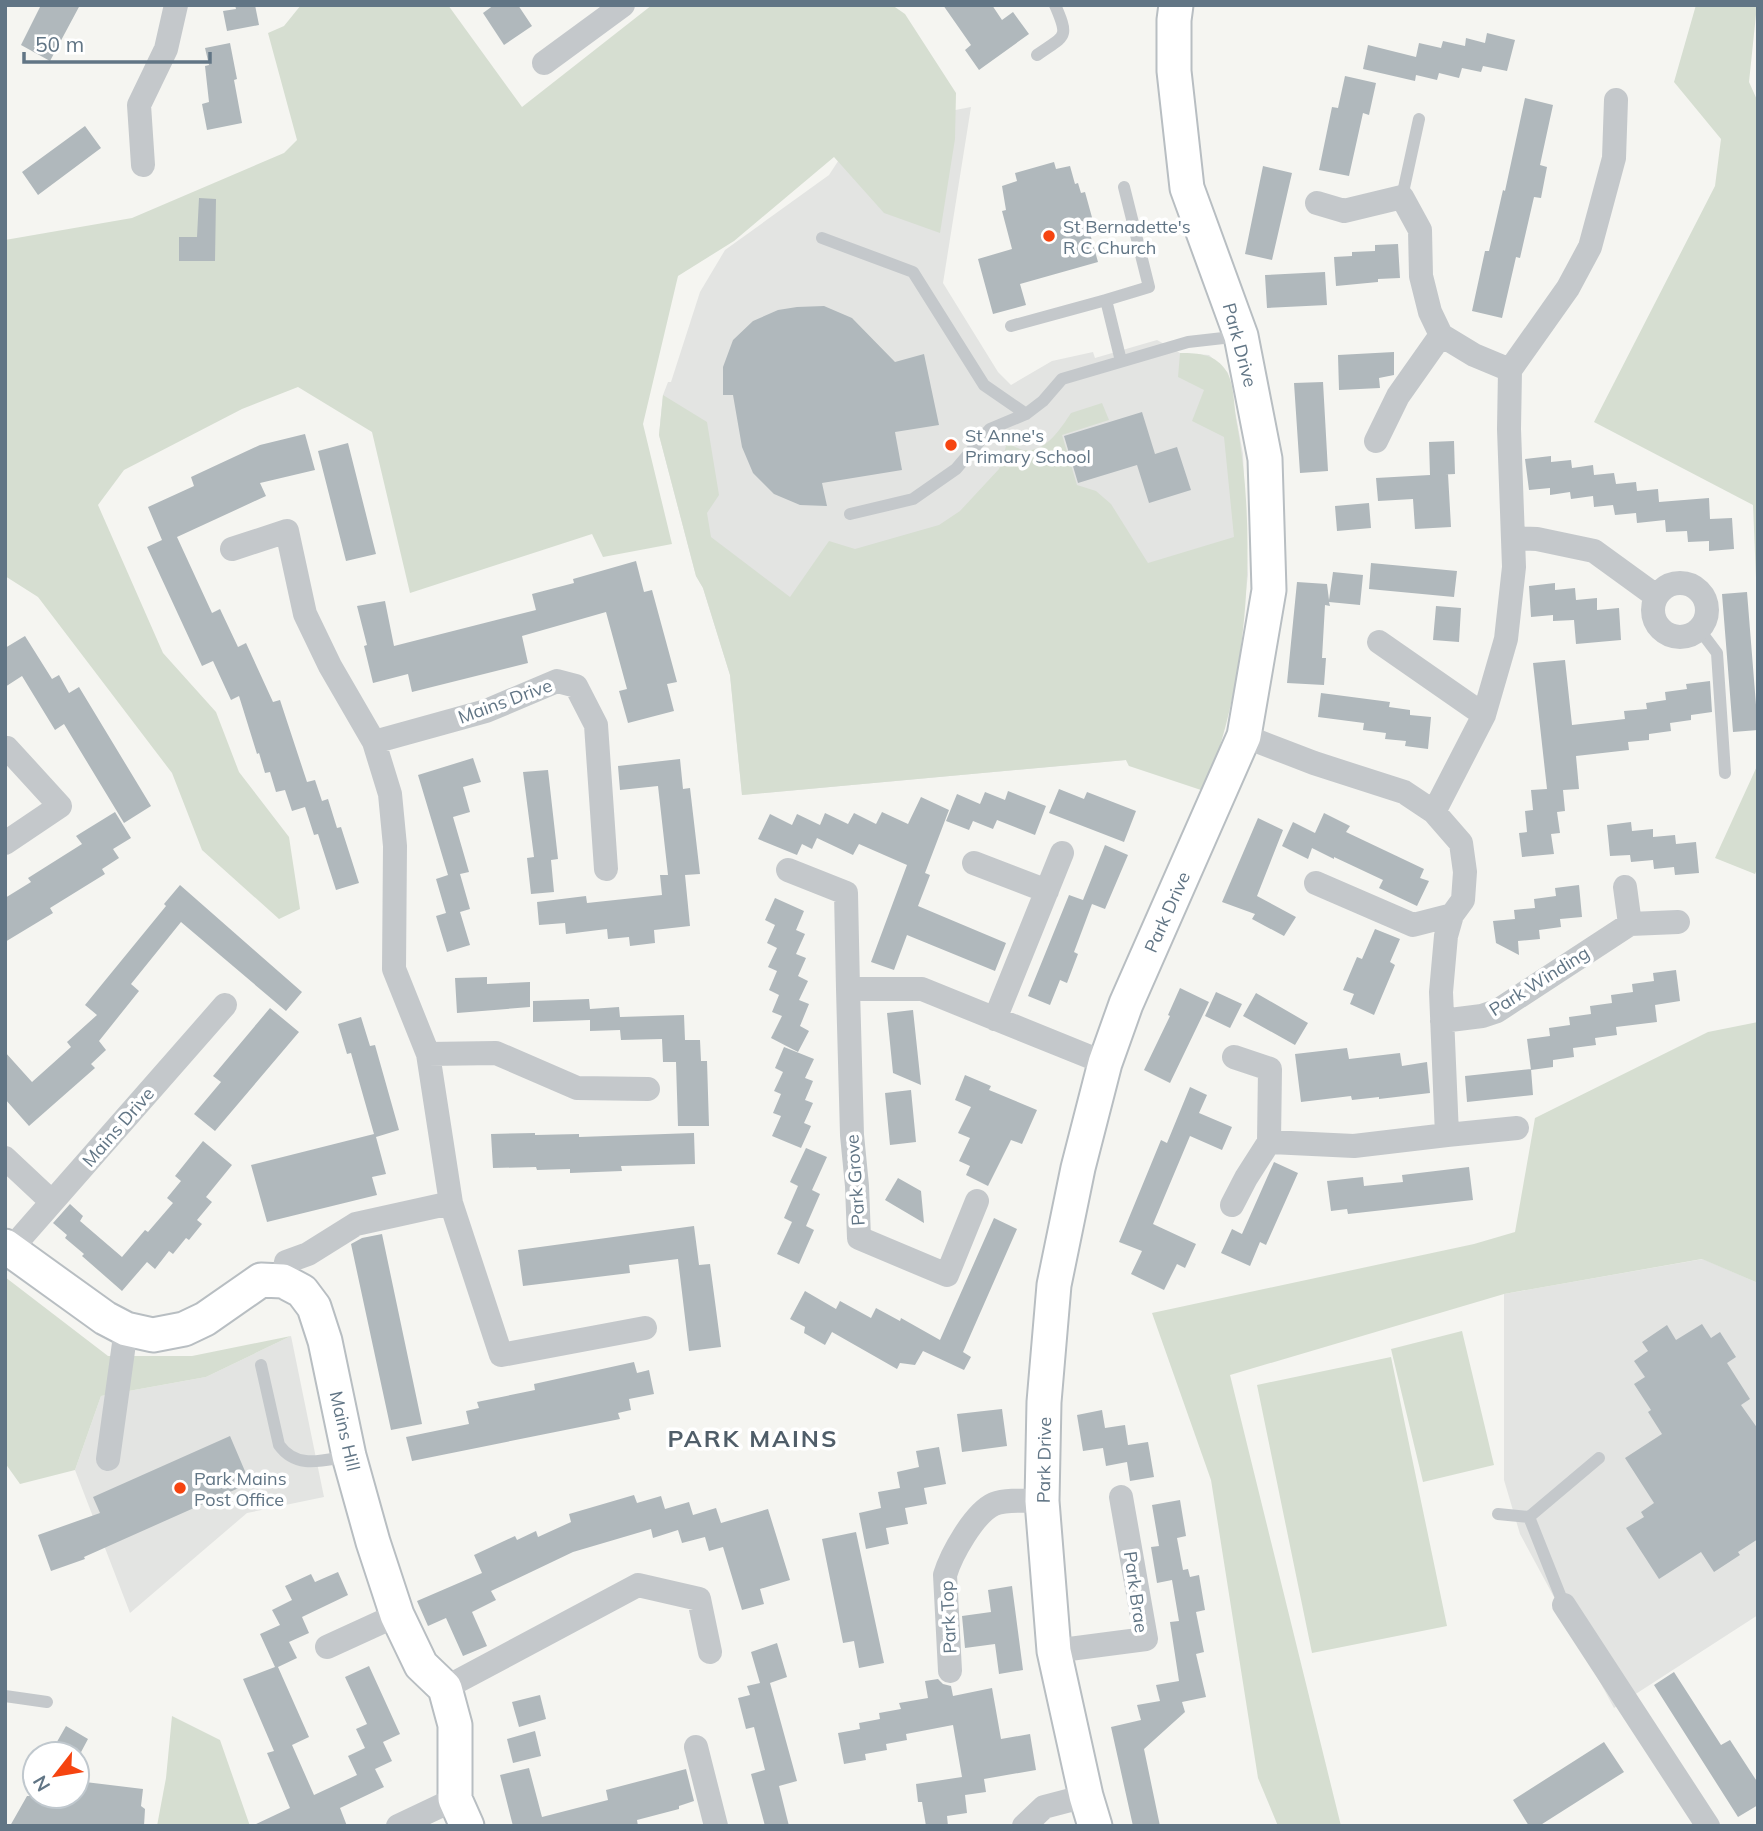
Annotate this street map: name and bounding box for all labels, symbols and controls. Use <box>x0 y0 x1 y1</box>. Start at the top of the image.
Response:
scale bar <box>24 21 210 65</box>
text: 50 m <box>35 31 84 57</box>
place label: St Bernadette's R C Church <box>1063 215 1191 259</box>
marker: St Bernadette's R C Church <box>1041 228 1057 244</box>
street label: Park Drive <box>1218 300 1262 390</box>
place label: St Anne's Primary School <box>965 424 1091 468</box>
marker: St Anne's Primary School <box>943 437 959 453</box>
street label: Mains Drive <box>455 673 555 729</box>
street label: Park Drive <box>1139 868 1195 956</box>
street label: Park Winding <box>1485 941 1593 1021</box>
street label: Mains Drive <box>77 1082 159 1172</box>
street label: Park Grove <box>840 1134 870 1226</box>
street label: Mains Hill <box>325 1389 365 1473</box>
street label: Park Drive <box>1032 1417 1056 1503</box>
district label: PARK MAINS <box>668 1423 838 1453</box>
place label: Park Mains Post Office <box>194 1467 287 1511</box>
marker: Park Mains Post Office <box>172 1480 188 1496</box>
street label: Park Brae <box>1119 1550 1153 1634</box>
street label: Park Top <box>935 1580 961 1654</box>
north arrow <box>21 1740 91 1810</box>
text: N <box>27 1771 55 1796</box>

